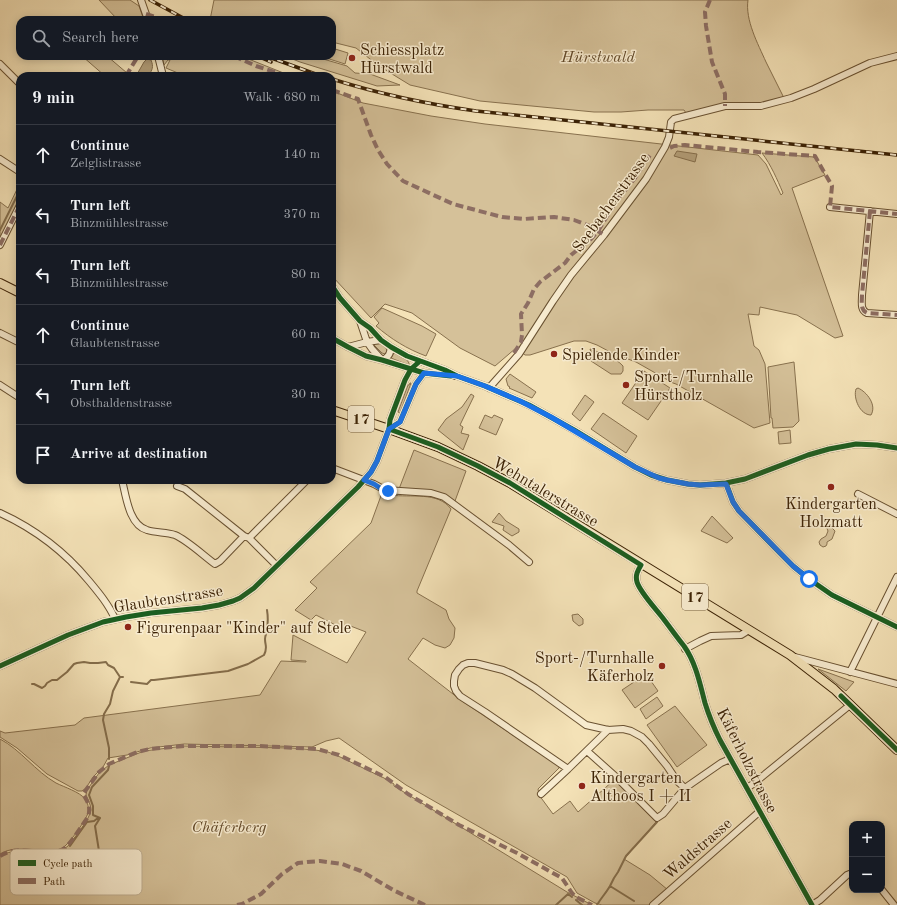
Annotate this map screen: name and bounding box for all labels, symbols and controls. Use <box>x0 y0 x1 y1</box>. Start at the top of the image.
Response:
search box <box>16 16 336 60</box>
icon: search <box>30 27 52 49</box>
text: Search here <box>62 31 139 46</box>
place label: Schiessplatz Hürstwald <box>360 43 444 77</box>
park label: Hürstwald <box>560 50 635 66</box>
marker: Schiessplatz Hürstwald <box>347 53 357 63</box>
text: 9 min <box>32 90 75 107</box>
text: Walk · 680 m <box>243 91 320 104</box>
text: Continue <box>70 139 129 154</box>
icon: ahead <box>32 144 54 166</box>
text: 140 m <box>283 148 320 161</box>
street label: Seebacherstrasse <box>570 151 653 256</box>
text: Zelglistrasse <box>70 157 141 170</box>
text: Turn left <box>70 199 130 214</box>
icon: left <box>32 204 54 226</box>
text: 370 m <box>283 208 320 221</box>
text: Binzmühlestrasse <box>70 217 168 230</box>
text: Turn left <box>70 259 130 274</box>
icon: left <box>32 264 54 286</box>
text: 80 m <box>291 268 320 281</box>
text: Binzmühlestrasse <box>70 277 168 290</box>
text: Continue <box>70 319 129 334</box>
icon: ahead <box>32 324 54 346</box>
text: 60 m <box>291 328 320 341</box>
text: Glaubtenstrasse <box>70 337 160 350</box>
place label: Spielende Kinder <box>562 348 680 364</box>
marker: Spielende Kinder <box>549 349 559 359</box>
place label: Sport-/Turnhalle Hürstholz <box>634 370 753 404</box>
text: Turn left <box>70 379 130 394</box>
marker: Sport-/Turnhalle Hürstholz <box>621 380 631 390</box>
icon: left <box>32 384 54 406</box>
text: 30 m <box>291 388 320 401</box>
text: Obsthaldenstrasse <box>70 397 172 410</box>
road number: 17 <box>348 406 374 432</box>
icon: arrive <box>32 444 54 466</box>
text: Arrive at destination <box>70 447 208 462</box>
street label: Wehntalerstrasse <box>489 455 601 531</box>
route end <box>379 482 397 500</box>
marker: Kindergarten Holzmatt <box>826 482 836 492</box>
place label: Kindergarten Holzmatt <box>785 497 877 531</box>
route start <box>800 570 818 588</box>
street label: Glaubtenstrasse <box>113 583 224 617</box>
road number: 17 <box>682 584 708 610</box>
place label: Figurenpaar "Kinder" auf Stele <box>136 621 351 637</box>
marker: Figurenpaar "Kinder" auf Stele <box>123 622 133 632</box>
place label: Sport-/Turnhalle Käferholz <box>535 651 654 685</box>
marker: Sport-/Turnhalle Käferholz <box>657 661 667 671</box>
street label: Käferholzstrasse <box>713 706 780 816</box>
place label: Kindergarten Althoos I + II <box>590 771 691 805</box>
marker: Kindergarten Althoos I + II <box>577 781 587 791</box>
street label: Waldstrasse <box>661 816 736 883</box>
park label: Chäferberg <box>192 820 267 836</box>
map controls <box>849 821 885 893</box>
button: + <box>849 821 885 857</box>
legend <box>10 849 142 895</box>
button: − <box>849 857 885 893</box>
text: Cycle path <box>43 859 93 870</box>
text: Path <box>43 877 65 888</box>

